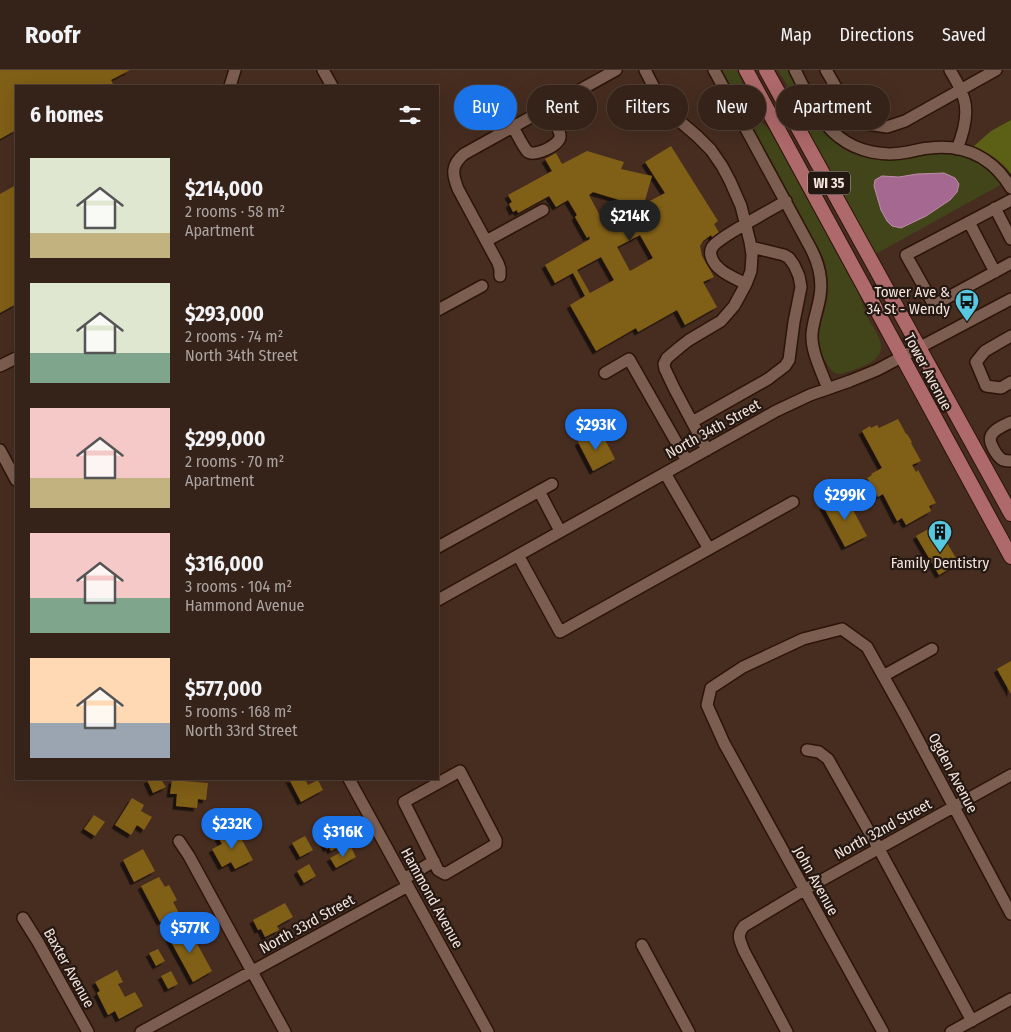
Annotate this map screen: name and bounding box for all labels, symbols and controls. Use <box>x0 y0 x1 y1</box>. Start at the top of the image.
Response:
text: Roofr <box>25 21 80 49</box>
text: Map <box>780 24 812 46</box>
text: Directions <box>840 24 914 46</box>
text: Saved <box>942 24 986 46</box>
chip: Buy <box>454 85 517 130</box>
chip: Rent <box>527 85 597 130</box>
chip: Filters <box>607 85 688 130</box>
chip: New <box>698 85 766 130</box>
chip: Apartment <box>776 85 890 130</box>
icon: filters <box>396 101 424 129</box>
text: 6 homes <box>30 102 103 128</box>
road number: WI 35 <box>808 172 850 195</box>
text: $214,000 <box>185 176 263 202</box>
icon: home <box>70 178 130 238</box>
pin: $214K <box>595 200 665 242</box>
text: 2 rooms · 58 m² <box>185 202 285 221</box>
text: $214K <box>610 206 650 225</box>
text: Apartment <box>185 221 254 240</box>
place label: Tower Ave & 34 St - Wendy <box>866 283 950 318</box>
bus stop icon: Tower Ave & 34 St - Wendy <box>954 288 980 322</box>
text: $293,000 <box>185 301 264 327</box>
icon: home <box>70 303 130 363</box>
text: 2 rooms · 74 m² <box>185 327 283 346</box>
street label: Tower Avenue <box>900 330 956 414</box>
text: North 34th Street <box>185 346 298 365</box>
street label: North 34th Street <box>662 395 764 463</box>
pin: $293K <box>561 408 631 451</box>
text: $293K <box>576 415 616 434</box>
text: $299,000 <box>185 426 265 452</box>
icon: home <box>70 428 130 488</box>
text: 2 rooms · 70 m² <box>185 452 284 471</box>
text: Apartment <box>185 471 254 490</box>
pin: $299K <box>810 478 880 521</box>
text: $299K <box>825 485 865 504</box>
building icon: Family Dentistry <box>927 519 953 553</box>
text: $316,000 <box>185 551 264 577</box>
icon: home <box>70 553 130 613</box>
place label: Family Dentistry <box>891 554 989 572</box>
text: 3 rooms · 104 m² <box>185 577 292 596</box>
text: Hammond Avenue <box>185 596 304 615</box>
text: $577,000 <box>185 676 262 702</box>
icon: home <box>70 678 130 738</box>
text: 5 rooms · 168 m² <box>185 702 292 721</box>
text: North 33rd Street <box>185 721 297 740</box>
street label: Ogden Avenue <box>924 730 982 816</box>
street label: North 32nd Street <box>831 795 935 863</box>
pin: $232K <box>197 808 267 850</box>
text: $232K <box>212 814 252 833</box>
pin: $316K <box>308 816 378 858</box>
text: $316K <box>323 822 363 841</box>
street label: John Avenue <box>790 843 842 919</box>
street label: Hammond Avenue <box>397 845 467 951</box>
street label: North 33rd Street <box>257 891 358 957</box>
pin: $577K <box>155 912 225 954</box>
text: $577K <box>171 918 209 937</box>
street label: Baxter Avenue <box>40 925 98 1011</box>

